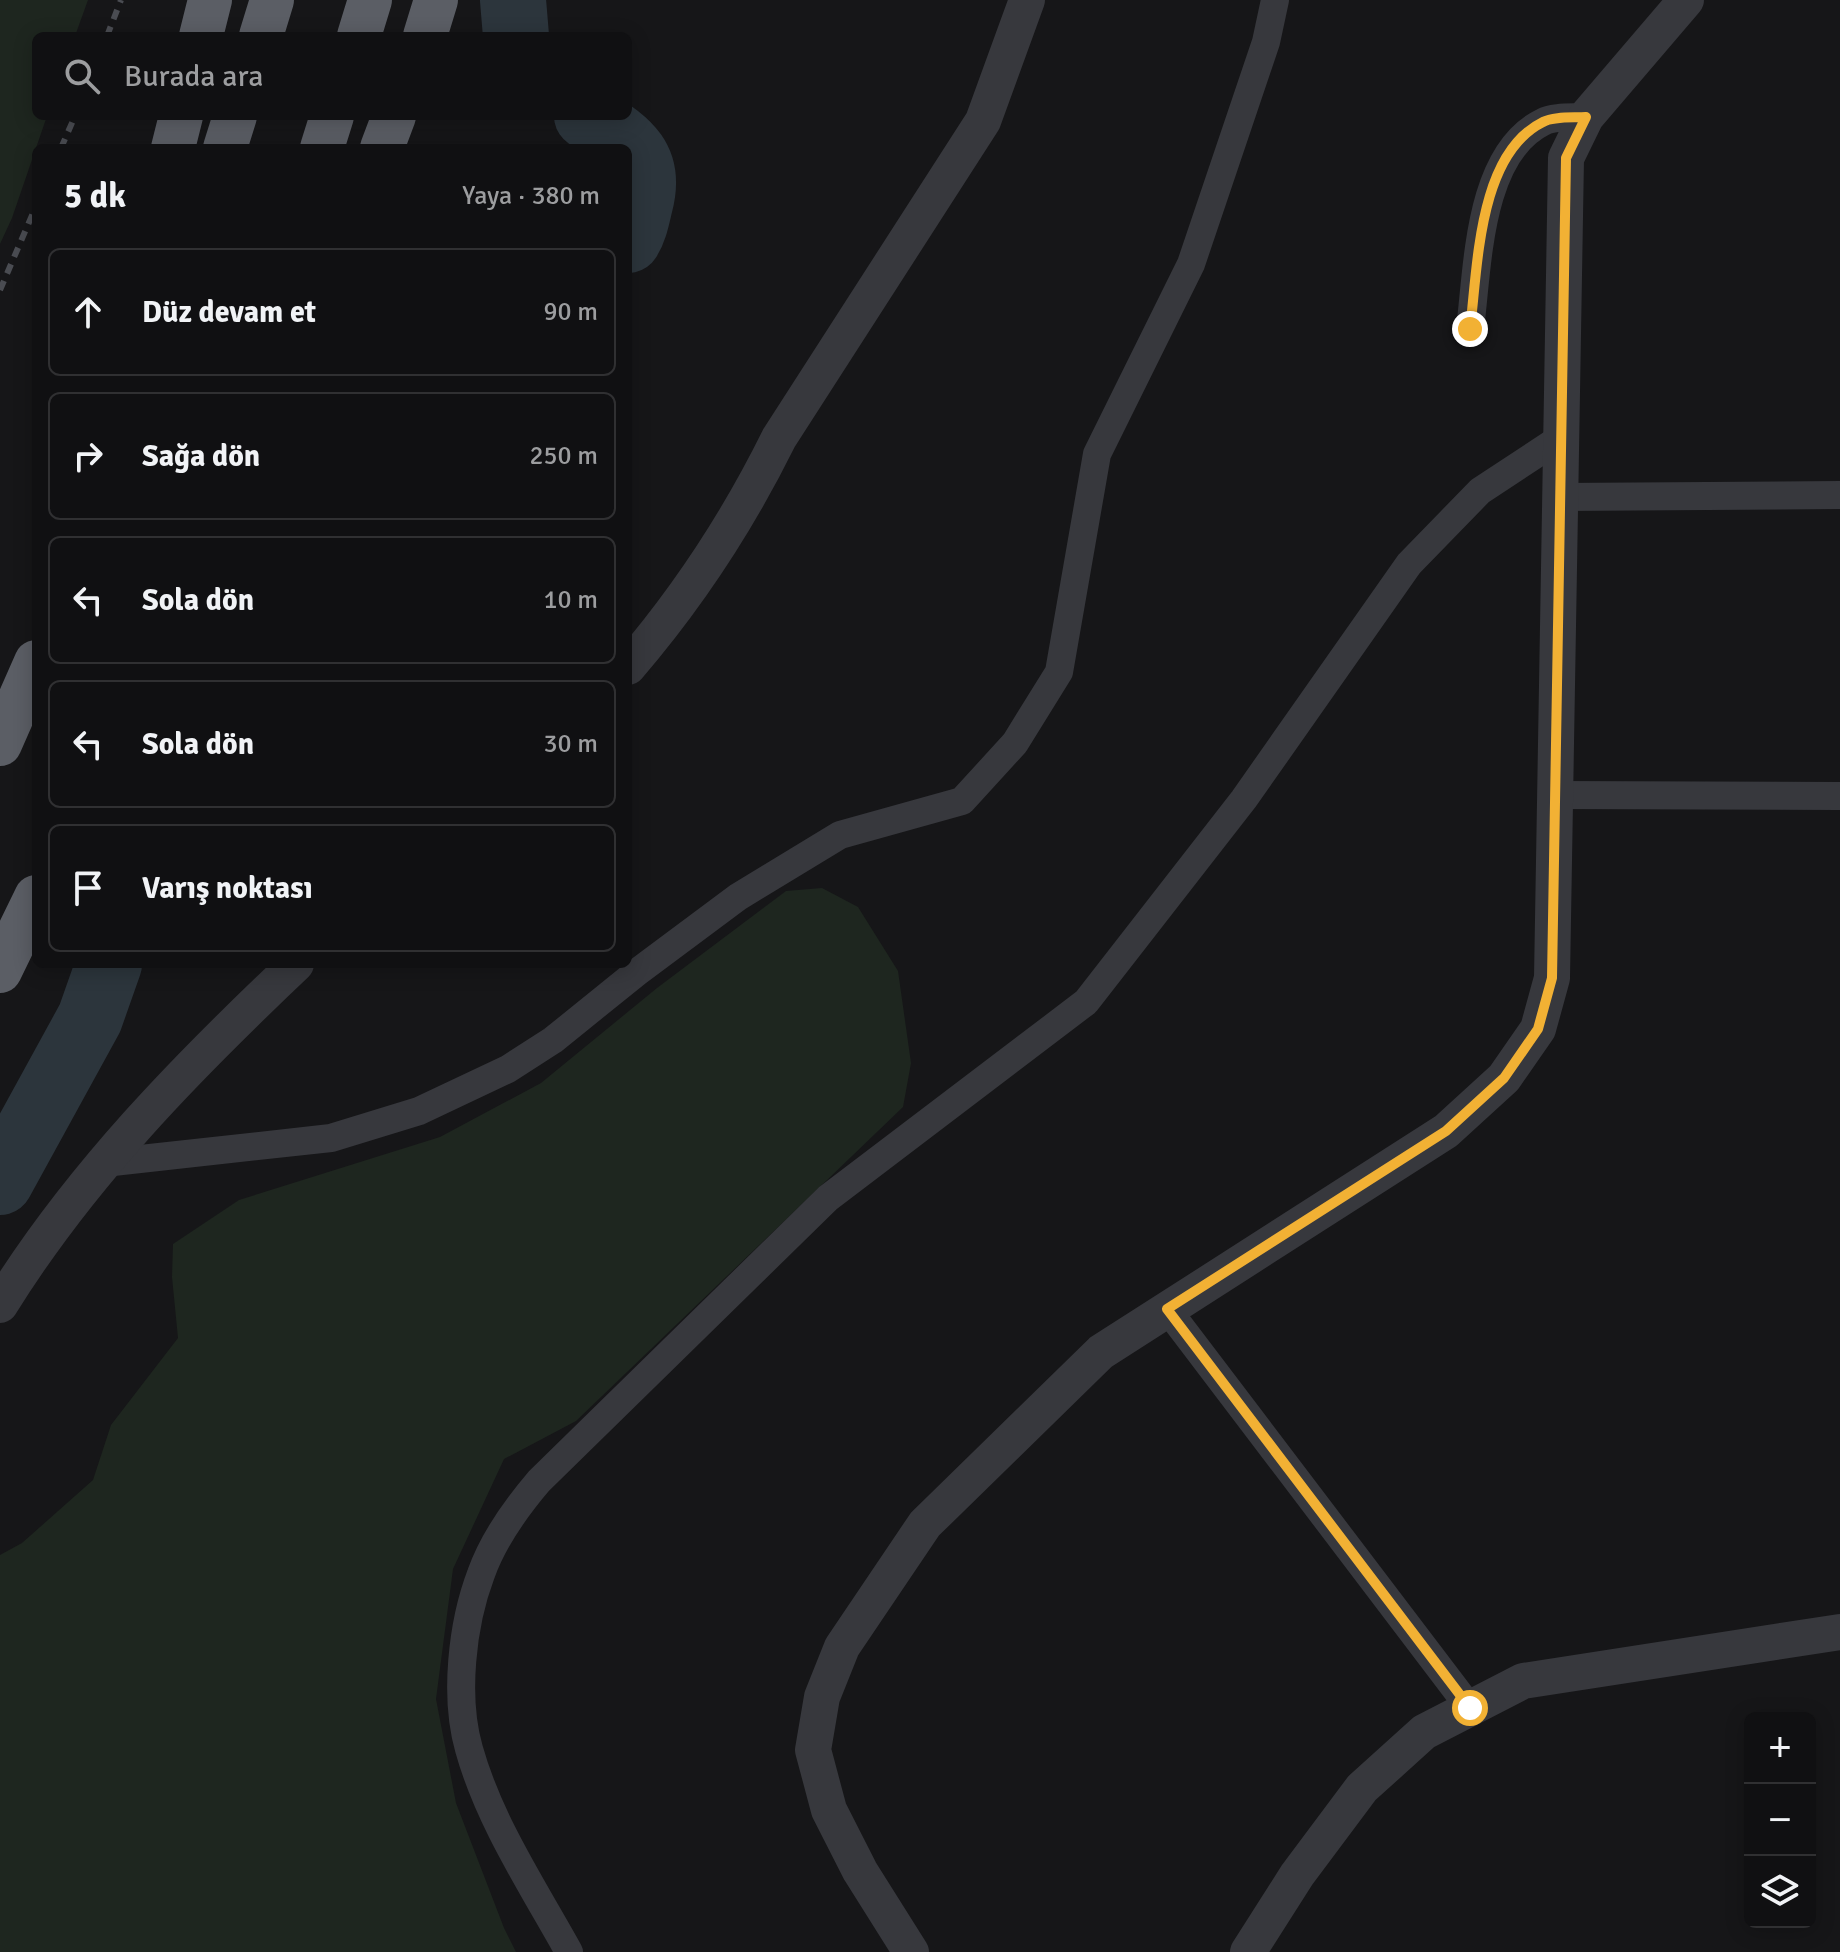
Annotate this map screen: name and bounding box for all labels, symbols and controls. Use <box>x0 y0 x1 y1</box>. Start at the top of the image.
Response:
search box <box>32 32 632 120</box>
icon: search <box>60 54 104 98</box>
text: Burada ara <box>124 58 263 95</box>
text: 5 dk <box>64 175 126 217</box>
text: Yaya · 380 m <box>462 180 600 212</box>
icon: ahead <box>66 290 110 334</box>
text: Düz devam et <box>142 294 316 331</box>
text: 90 m <box>543 296 598 328</box>
route end <box>1452 311 1488 347</box>
icon: right <box>66 434 110 478</box>
text: Sağa dön <box>142 438 260 475</box>
text: 250 m <box>529 440 598 472</box>
icon: left <box>66 578 110 622</box>
text: Sola dön <box>142 582 254 619</box>
text: 10 m <box>543 584 598 616</box>
icon: left <box>66 722 110 766</box>
text: Sola dön <box>142 726 254 763</box>
text: 30 m <box>543 728 598 760</box>
icon: arrive <box>66 866 110 910</box>
text: Varış noktası <box>142 870 313 907</box>
route start <box>1452 1690 1488 1726</box>
map controls <box>1744 1712 1816 1928</box>
button: + <box>1744 1712 1816 1784</box>
button: − <box>1744 1784 1816 1856</box>
button: layers <box>1744 1856 1816 1928</box>

